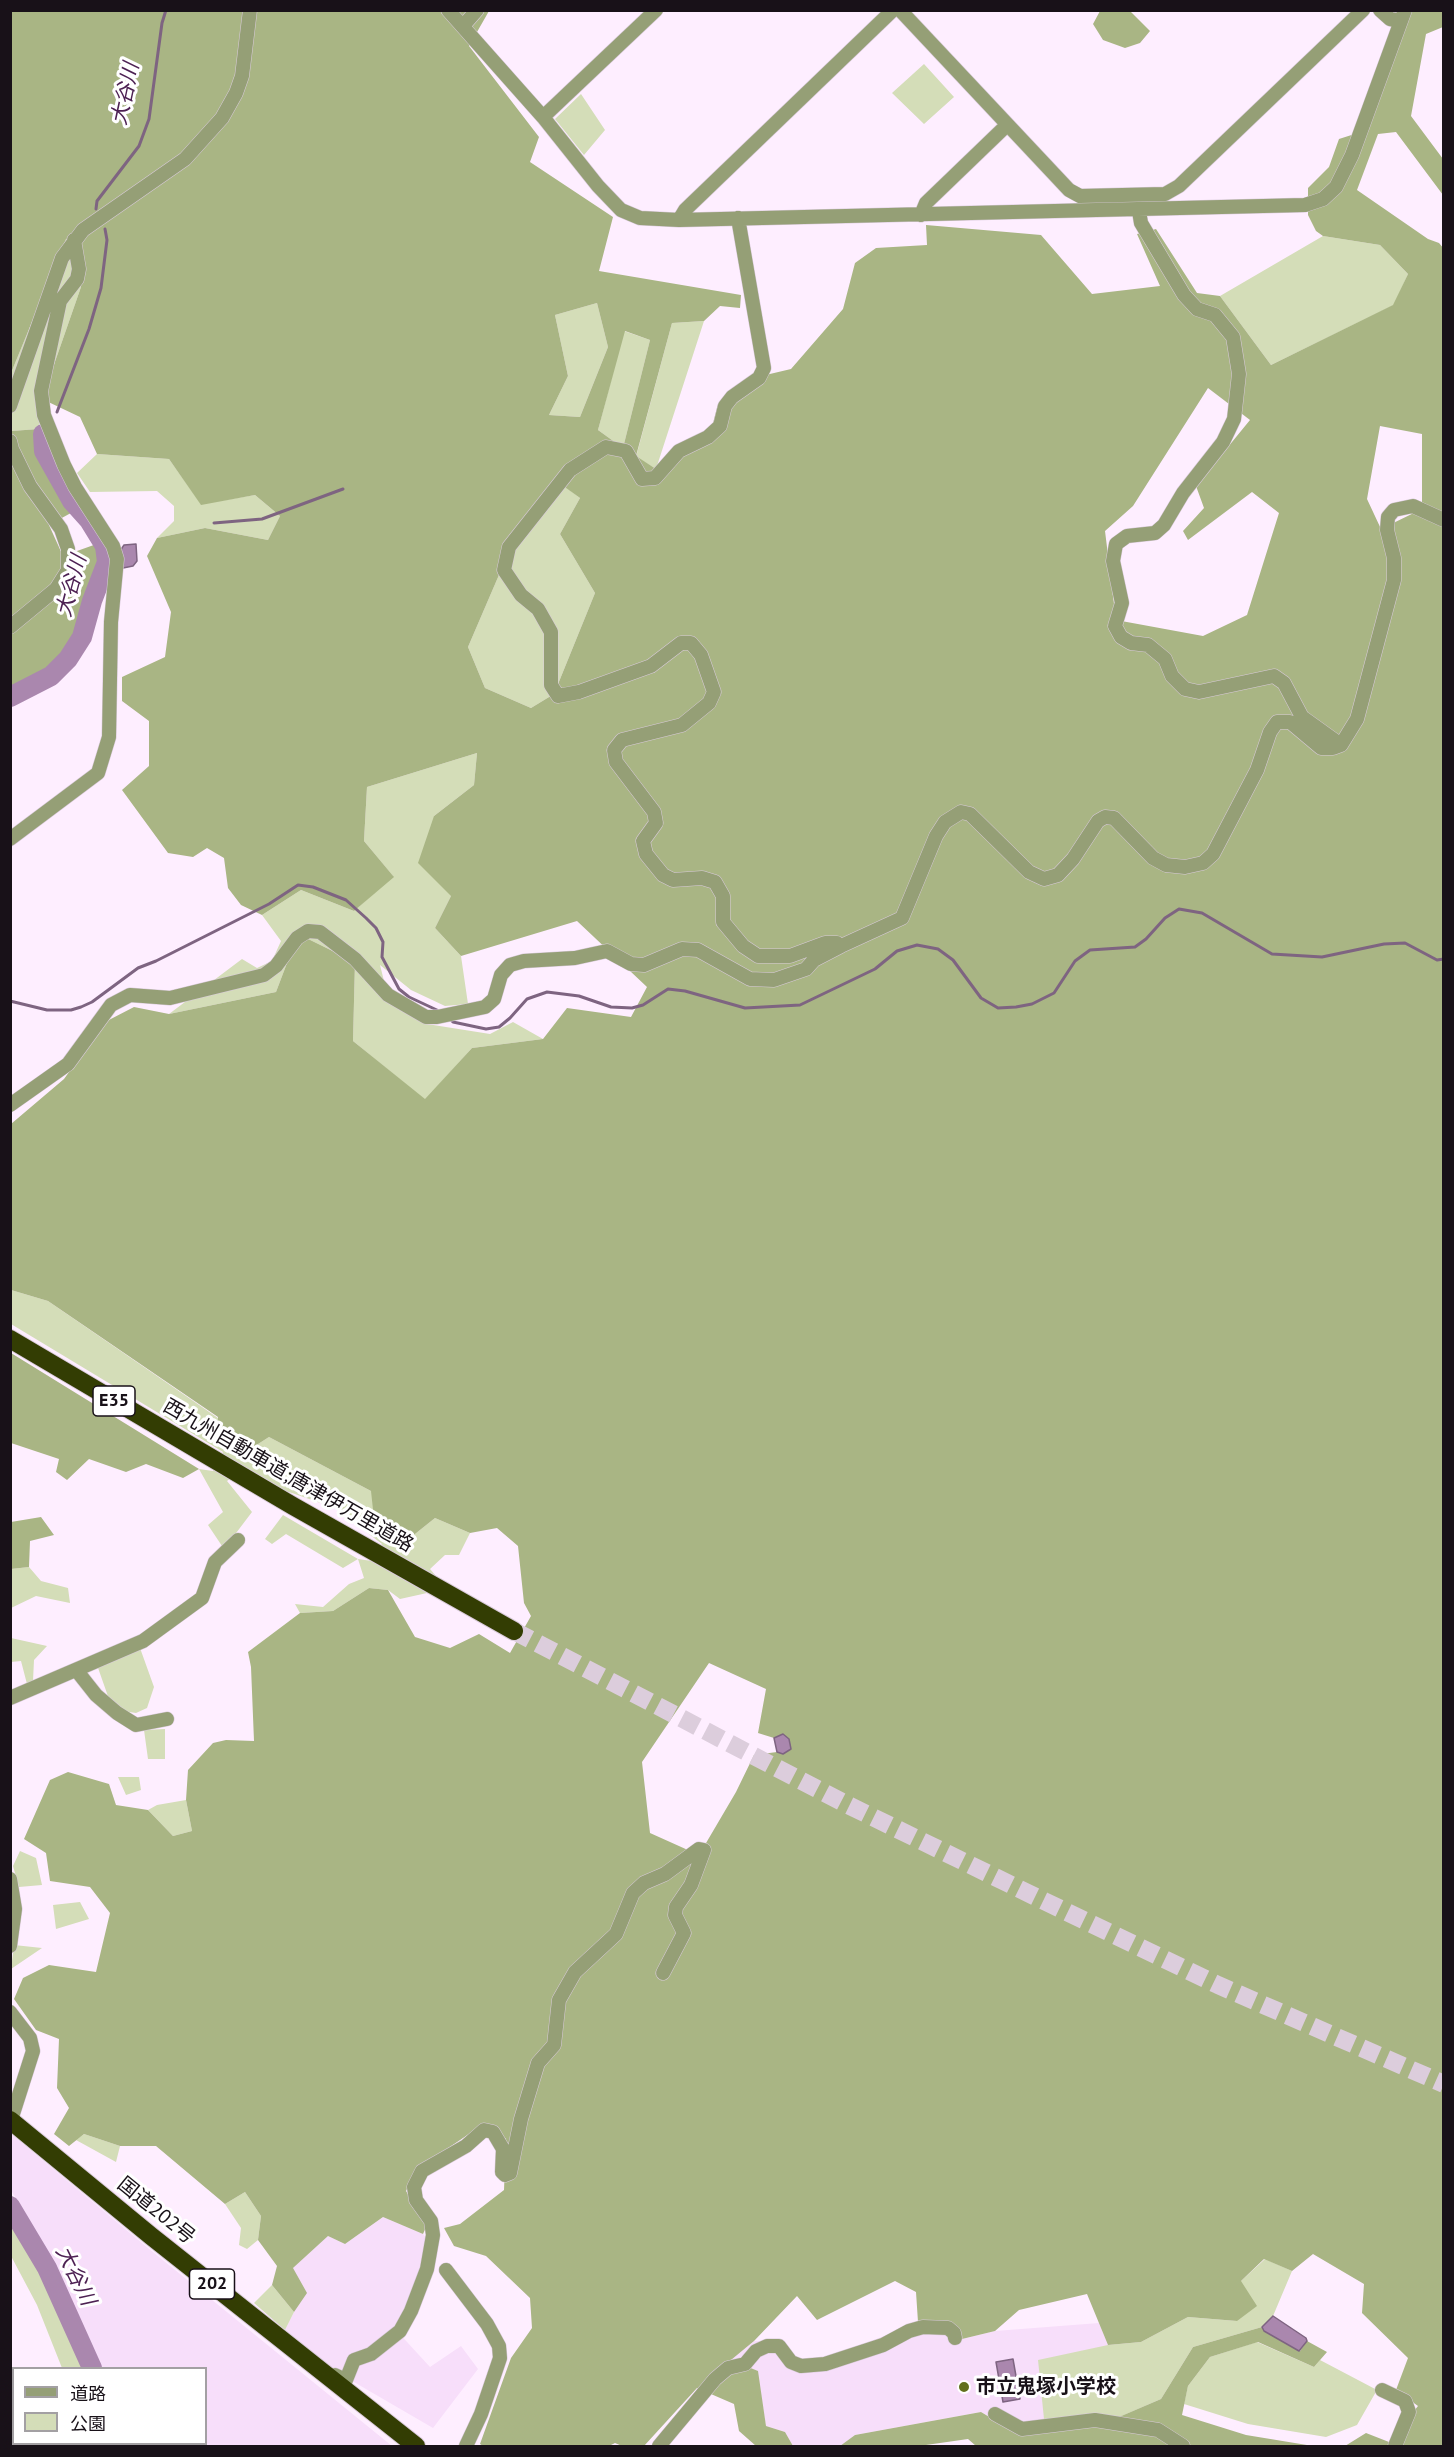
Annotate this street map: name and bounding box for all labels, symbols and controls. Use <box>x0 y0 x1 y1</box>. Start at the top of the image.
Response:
water label: 大谷川 <box>107 61 145 127</box>
water label: 大谷川 <box>52 552 92 620</box>
road number: E35 <box>93 1386 135 1416</box>
street label: 西九州自動車道;唐津伊万里道路 <box>159 1394 417 1558</box>
street label: 国道202号 <box>112 2173 200 2249</box>
water label: 大谷川 <box>50 2242 100 2310</box>
road number: 202 <box>190 2269 234 2299</box>
legend <box>12 2367 207 2445</box>
place label: 市立鬼塚小学校 <box>976 2375 1116 2399</box>
marker: 市立鬼塚小学校 <box>957 2380 971 2394</box>
text: 道路 <box>70 2382 106 2405</box>
text: 公園 <box>70 2412 106 2435</box>

